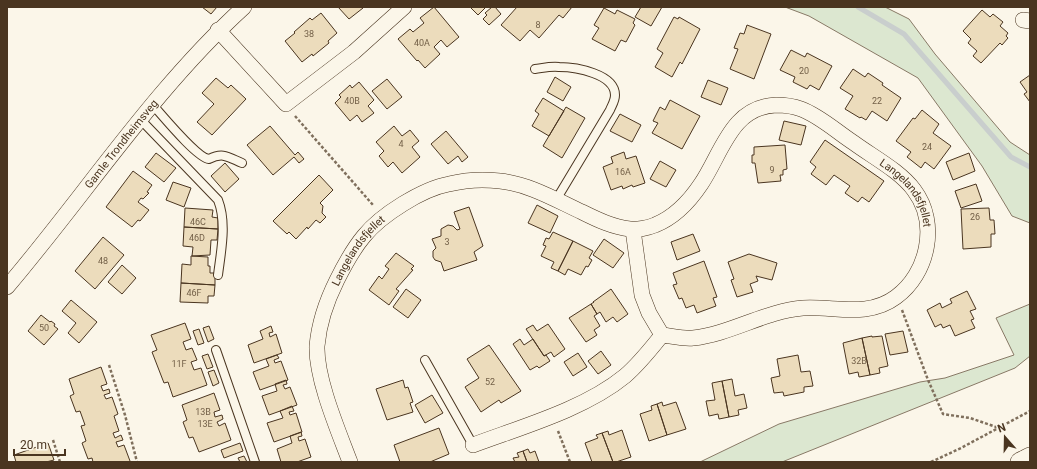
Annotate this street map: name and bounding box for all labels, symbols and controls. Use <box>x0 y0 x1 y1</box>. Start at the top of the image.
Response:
house number: 8 <box>535 20 541 30</box>
house number: 38 <box>304 29 314 39</box>
house number: 40A <box>414 38 430 48</box>
house number: 20 <box>799 66 809 76</box>
house number: 40B <box>344 96 360 106</box>
house number: 22 <box>872 96 882 106</box>
street label: Gamle Trondheimsveg <box>82 97 161 191</box>
house number: 4 <box>398 139 404 149</box>
house number: 24 <box>922 142 932 152</box>
street label: Langelandsfjellet <box>877 156 934 228</box>
house number: 9 <box>769 165 775 175</box>
house number: 16A <box>615 167 631 177</box>
house number: 26 <box>970 212 980 222</box>
street label: Langelandsfjellet <box>329 213 388 288</box>
house number: 46C <box>190 217 206 227</box>
house number: 46D <box>189 233 205 243</box>
house number: 3 <box>444 237 450 247</box>
house number: 48 <box>98 256 108 266</box>
house number: 46F <box>186 288 202 298</box>
house number: 50 <box>39 323 49 333</box>
house number: 32B <box>851 356 867 366</box>
house number: 11F <box>171 359 187 369</box>
house number: 52 <box>485 377 495 387</box>
house number: 13B <box>195 407 211 417</box>
north arrow <box>985 417 1025 457</box>
house number: 13E <box>197 419 213 429</box>
text: N <box>996 421 1008 436</box>
scale bar <box>14 431 65 457</box>
text: 20 m <box>20 438 47 452</box>

